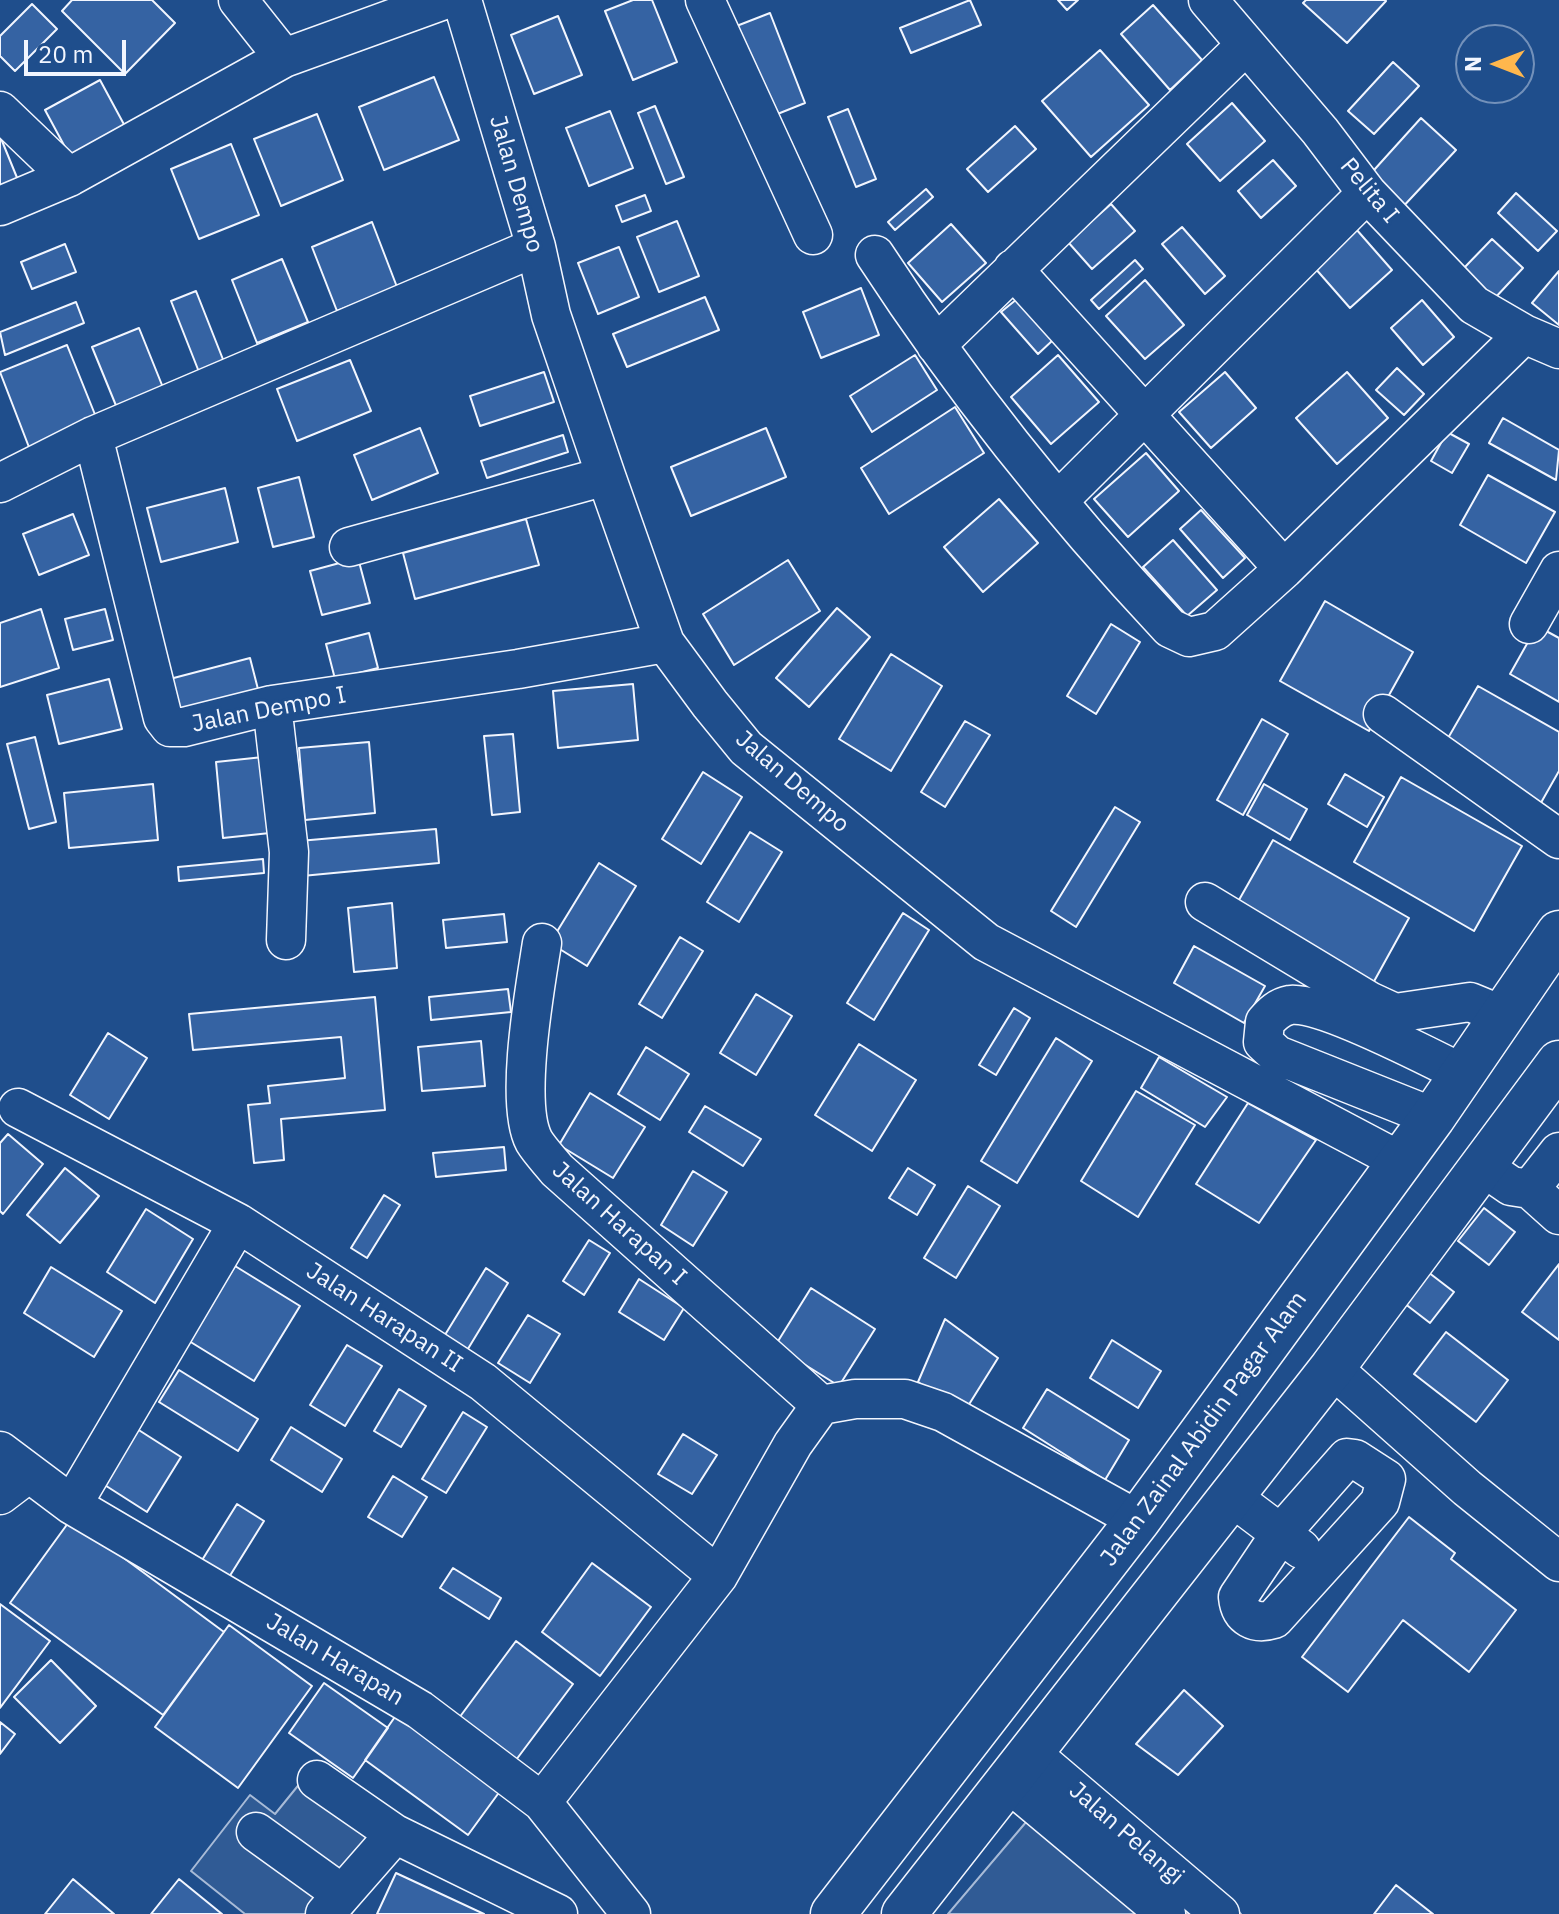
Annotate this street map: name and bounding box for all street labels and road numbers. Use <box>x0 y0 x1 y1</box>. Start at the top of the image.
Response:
street label: Jalan Dempo <box>483 112 549 256</box>
street label: Pelita I <box>1333 153 1405 229</box>
street label: Jalan Dempo I <box>189 681 349 739</box>
street label: Jalan Dempo <box>729 725 855 839</box>
street label: Jalan Harapan I <box>546 1156 692 1292</box>
street label: Jalan Harapan II <box>301 1257 467 1379</box>
street label: Jalan Zainal Abidin Pagar Alam <box>1095 1286 1313 1572</box>
street label: Jalan Harapan <box>261 1608 409 1712</box>
street label: Jalan Pelangi <box>1063 1776 1189 1892</box>

